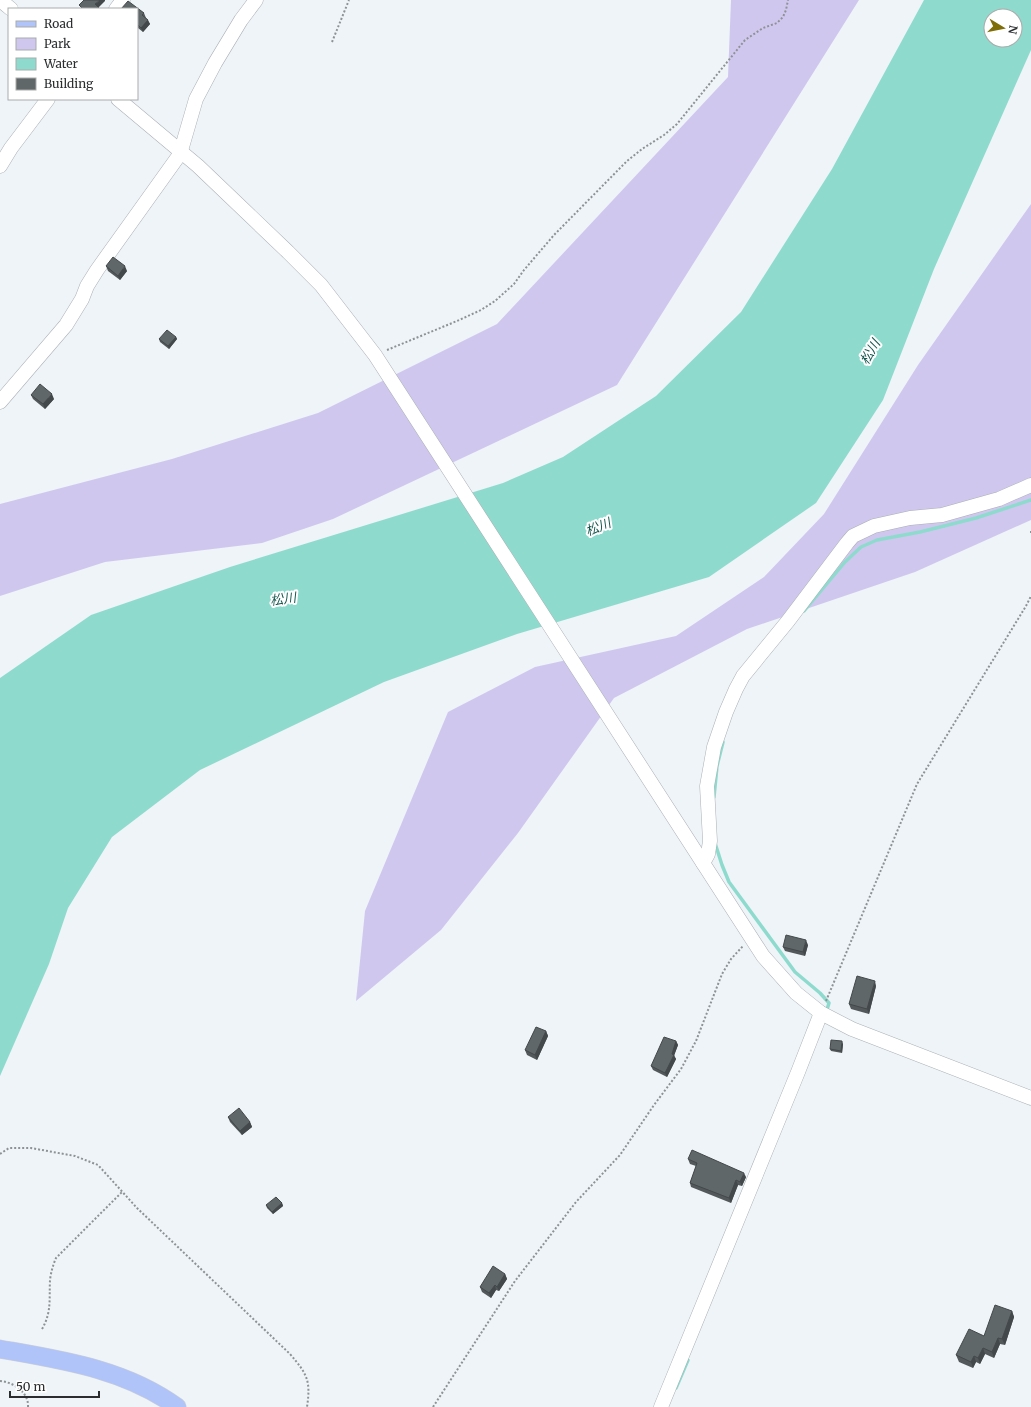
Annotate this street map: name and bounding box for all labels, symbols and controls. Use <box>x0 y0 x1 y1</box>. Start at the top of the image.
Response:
legend <box>8 8 138 100</box>
north arrow <box>983 8 1023 48</box>
text: Road <box>44 16 73 31</box>
text: N <box>1005 24 1020 36</box>
text: Park <box>44 36 71 51</box>
text: Water <box>43 56 79 71</box>
text: Building <box>44 76 94 91</box>
water label: 松川 <box>856 335 885 368</box>
water label: 松川 <box>583 514 615 540</box>
water label: 松川 <box>269 588 299 609</box>
scale bar <box>10 1373 99 1399</box>
text: 50 m <box>16 1379 45 1394</box>

